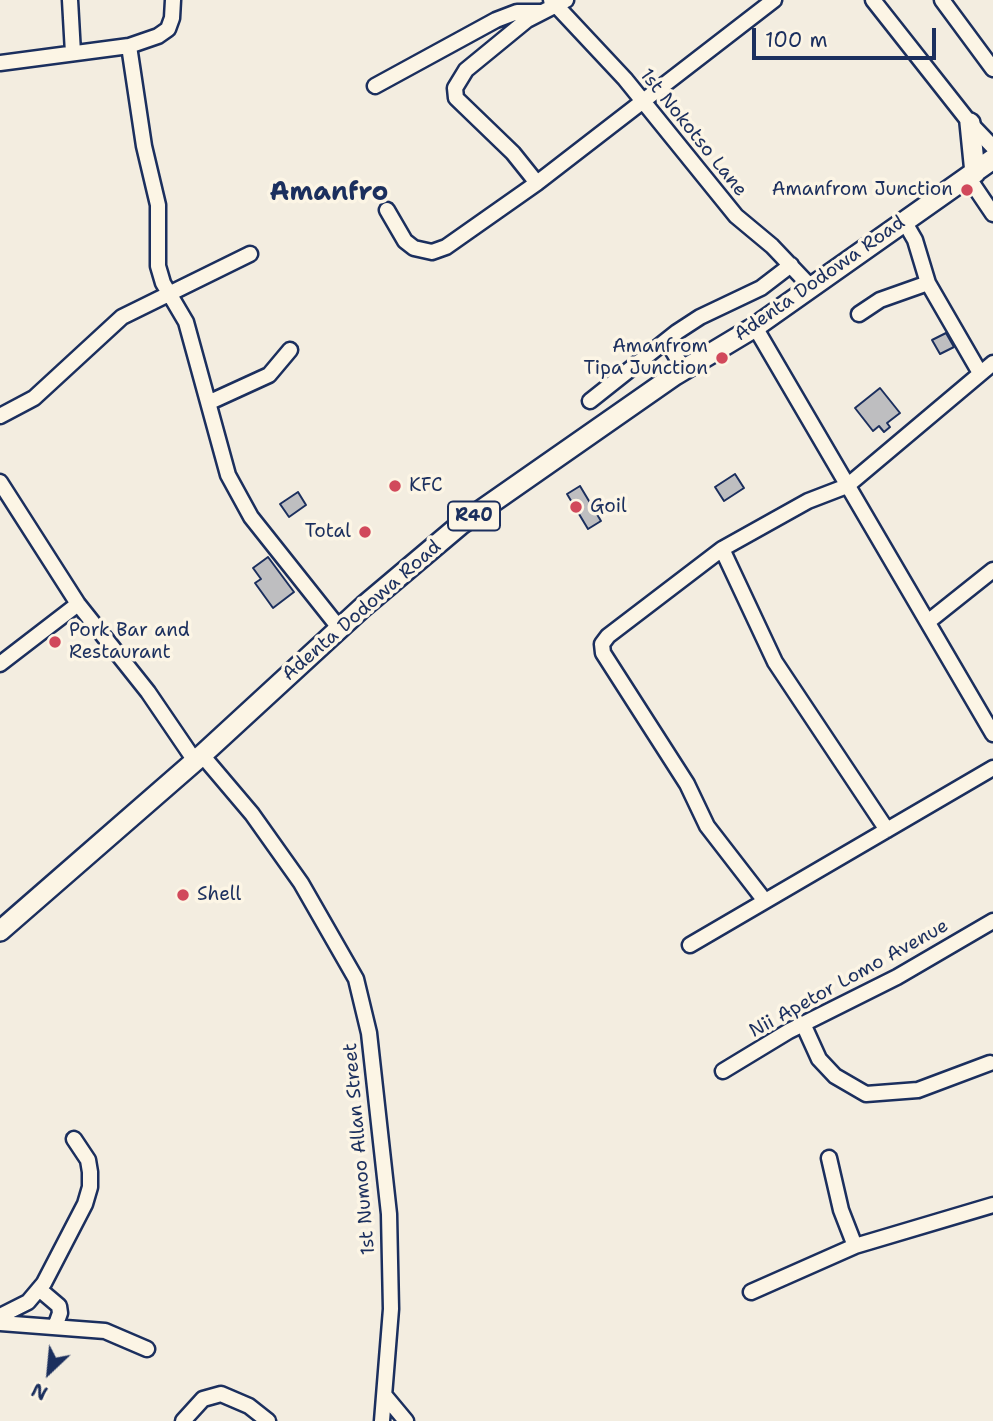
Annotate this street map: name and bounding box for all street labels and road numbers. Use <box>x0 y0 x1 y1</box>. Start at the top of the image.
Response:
street label: 1st Nokotso Lane <box>635 65 751 201</box>
street label: Adenta Dodowa Road <box>730 211 910 347</box>
road number: R40 <box>448 502 500 530</box>
street label: Adenta Dodowa Road <box>278 536 446 686</box>
street label: Nii Apetor Lomo Avenue <box>746 915 952 1043</box>
street label: 1st Numoo Allan Street <box>339 1042 381 1256</box>

